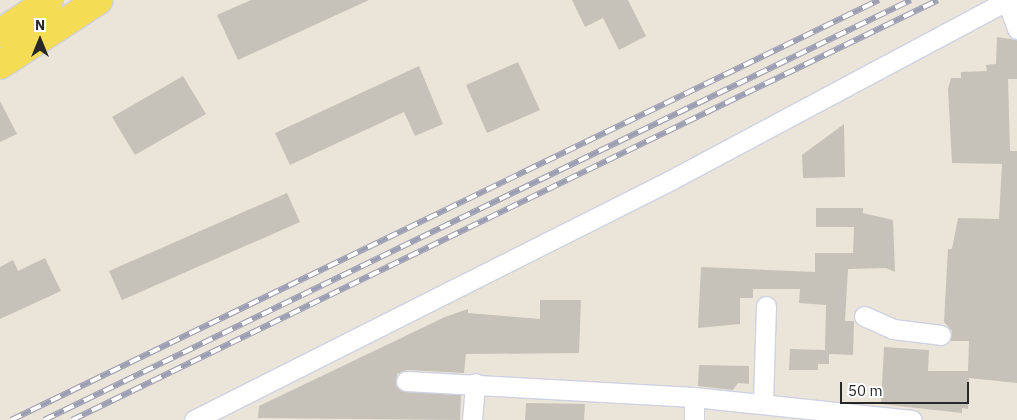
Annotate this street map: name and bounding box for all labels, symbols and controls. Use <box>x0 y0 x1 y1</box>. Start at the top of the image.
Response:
north arrow <box>15 15 65 65</box>
text: N <box>35 16 45 34</box>
scale bar <box>842 372 971 404</box>
text: 50 m <box>848 381 883 400</box>

